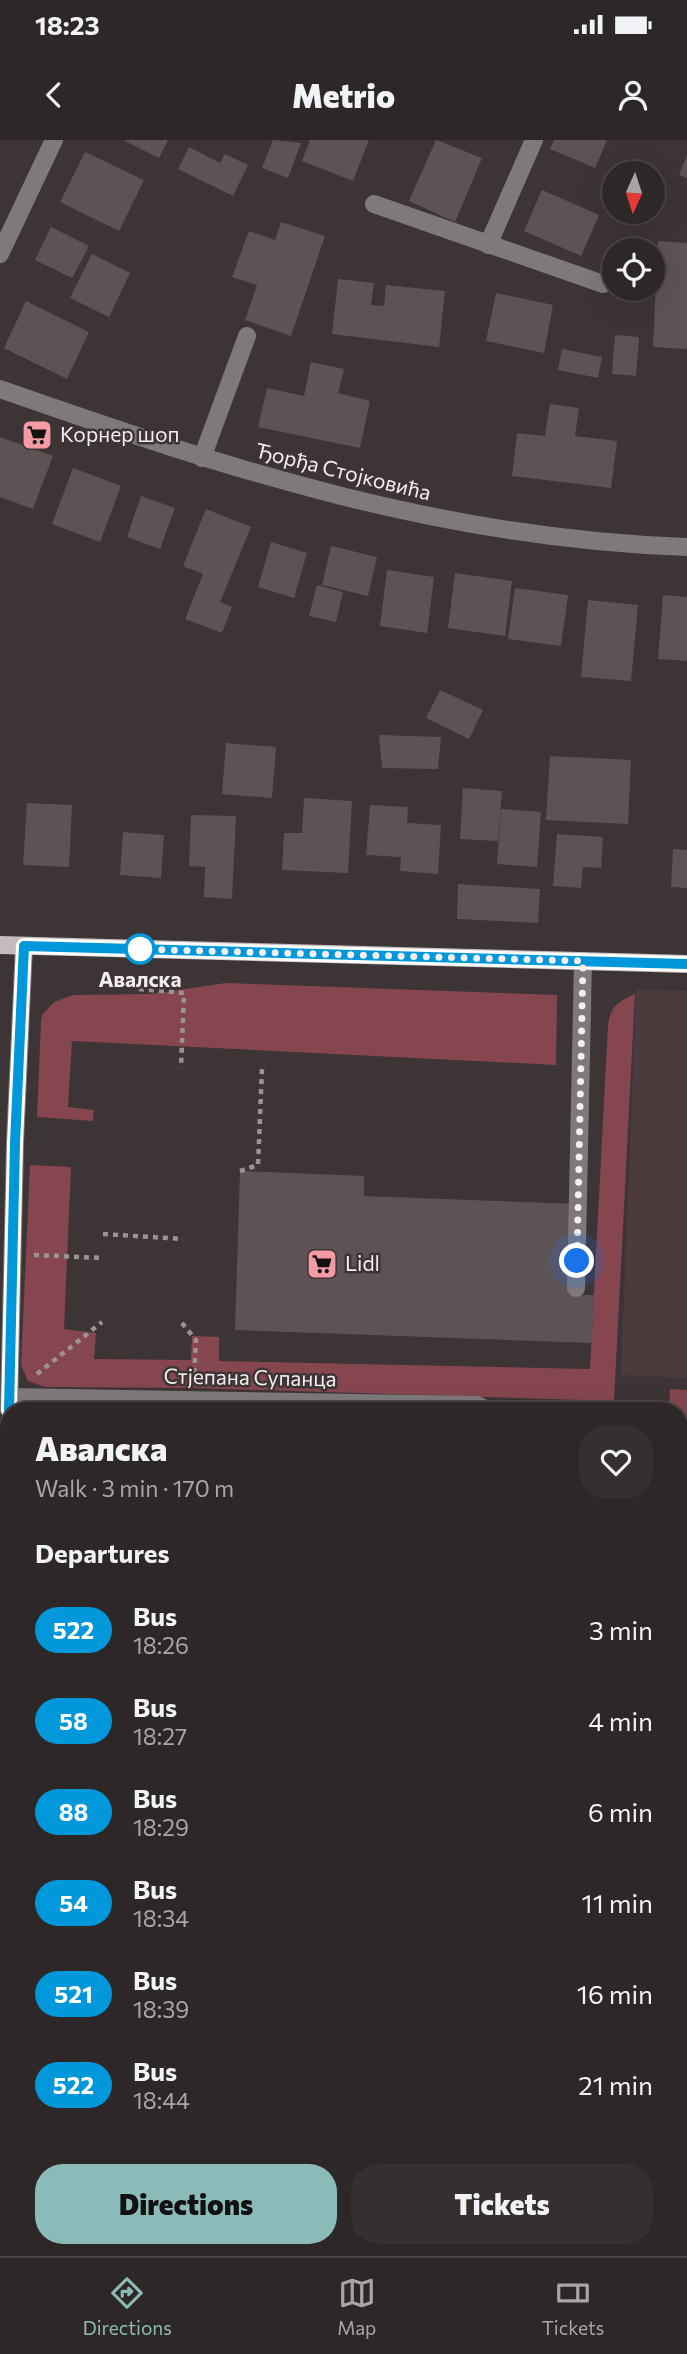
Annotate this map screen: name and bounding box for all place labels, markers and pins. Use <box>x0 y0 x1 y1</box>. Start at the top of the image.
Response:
supermarket icon: Корнер шоп <box>20 418 54 452</box>
place label: Корнер шоп <box>60 421 179 446</box>
marker: Авалска <box>125 934 155 964</box>
place label: Авалска <box>98 966 182 991</box>
supermarket icon: Lidl <box>305 1247 339 1281</box>
place label: Lidl <box>345 1250 380 1275</box>

